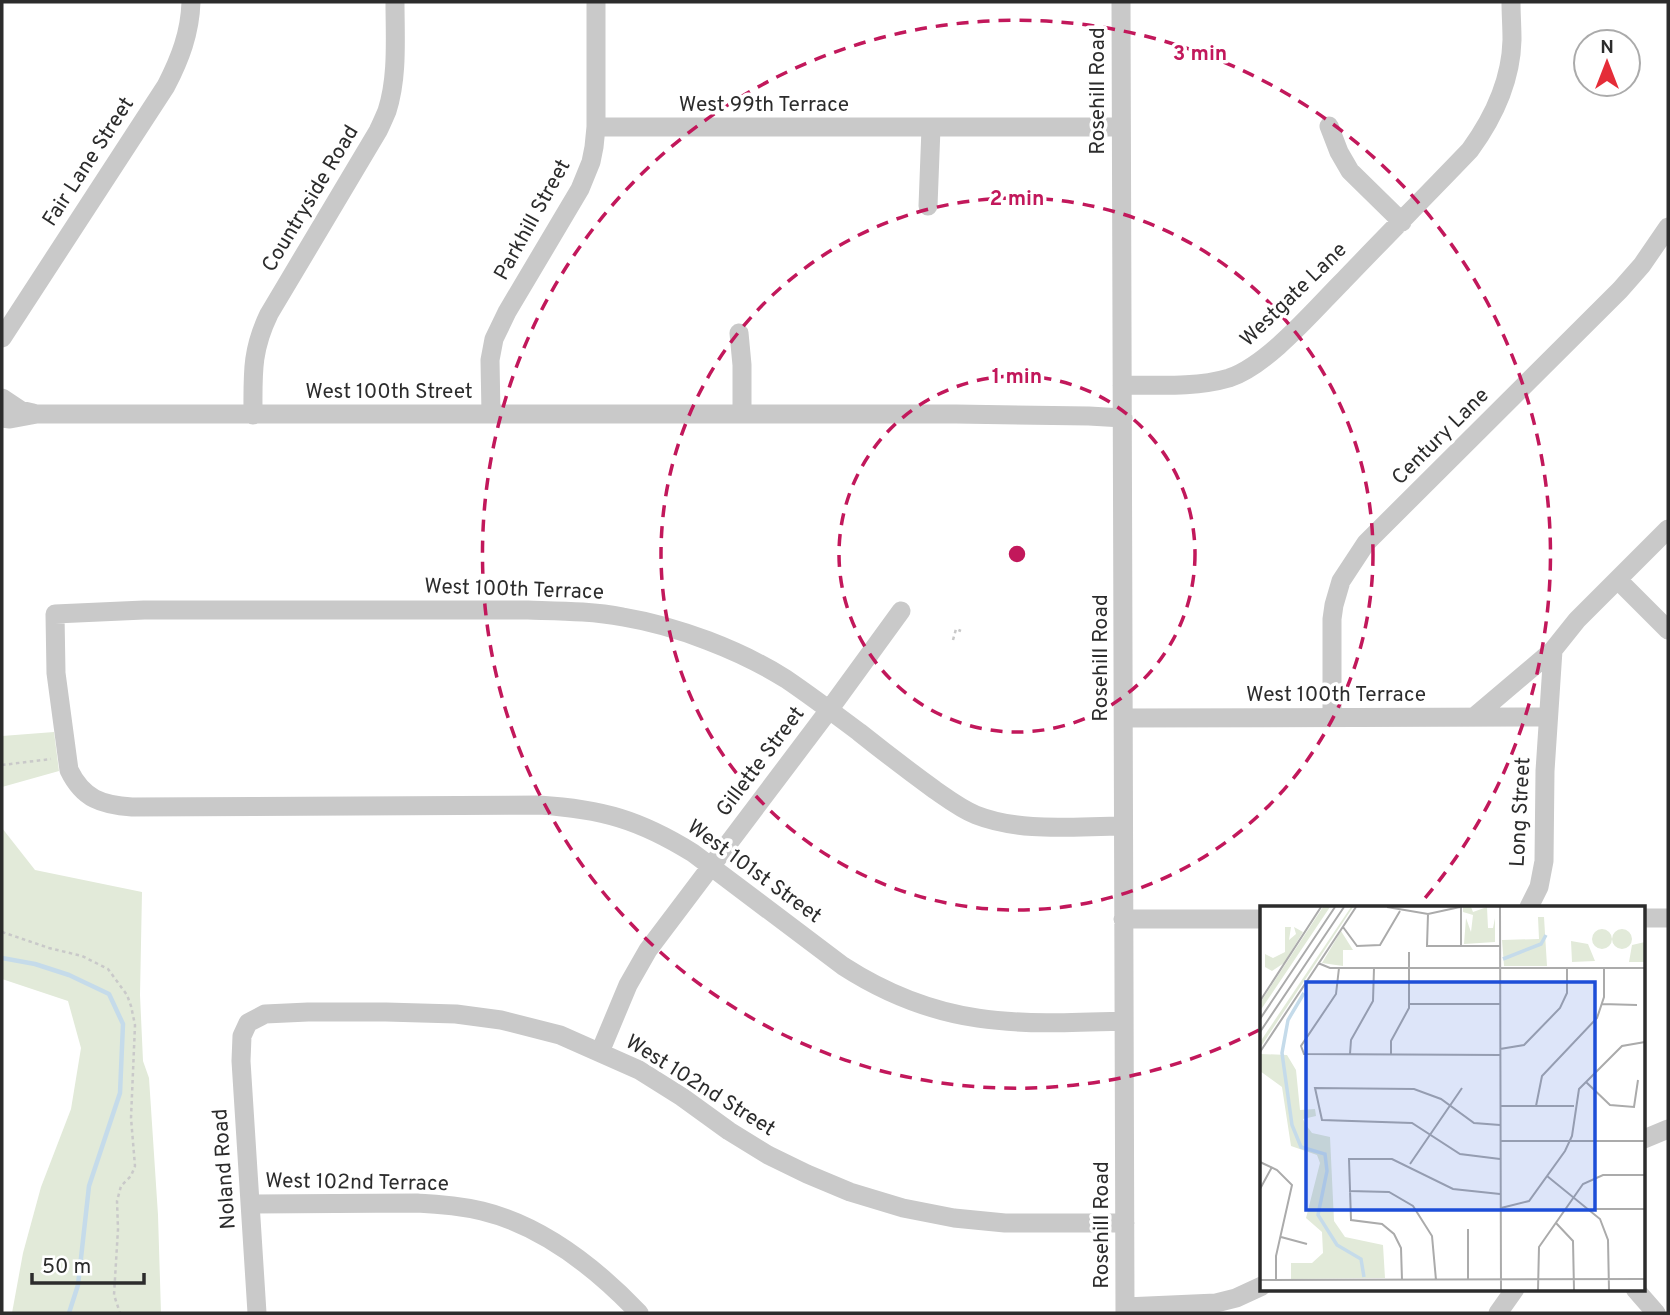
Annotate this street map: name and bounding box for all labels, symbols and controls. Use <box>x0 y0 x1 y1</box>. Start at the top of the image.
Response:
street label: Rosehill Road <box>1085 27 1112 155</box>
north arrow <box>1572 28 1642 98</box>
text: N <box>1600 36 1614 60</box>
text: 3 min <box>1173 41 1227 68</box>
street label: Fair Lane Street <box>37 92 141 232</box>
street label: West 99th Terrace <box>679 92 849 119</box>
street label: Countryside Road <box>256 121 366 277</box>
street label: Parkhill Street <box>489 155 577 285</box>
text: 2 min <box>990 186 1044 213</box>
street label: Westgate Lane <box>1235 237 1353 353</box>
text: 1 min <box>992 364 1042 391</box>
street label: West 100th Street <box>305 379 473 406</box>
street label: Century Lane <box>1387 383 1495 491</box>
centre of rings <box>1005 542 1029 566</box>
street label: West 100th Terrace <box>424 573 604 607</box>
street label: Rosehill Road <box>1088 594 1115 722</box>
street label: West 100th Terrace <box>1246 682 1426 709</box>
street label: Gillette Street <box>711 701 811 823</box>
street label: Long Street <box>1505 756 1537 868</box>
street label: West 101st Street <box>681 814 827 930</box>
inset map <box>1260 906 1646 1290</box>
street label: West 102nd Street <box>620 1029 780 1143</box>
street label: Noland Road <box>207 1108 243 1230</box>
street label: Rosehill Road <box>1089 1161 1116 1289</box>
street label: West 102nd Terrace <box>265 1168 449 1198</box>
scale bar <box>32 1242 144 1286</box>
text: 50 m <box>42 1254 91 1281</box>

